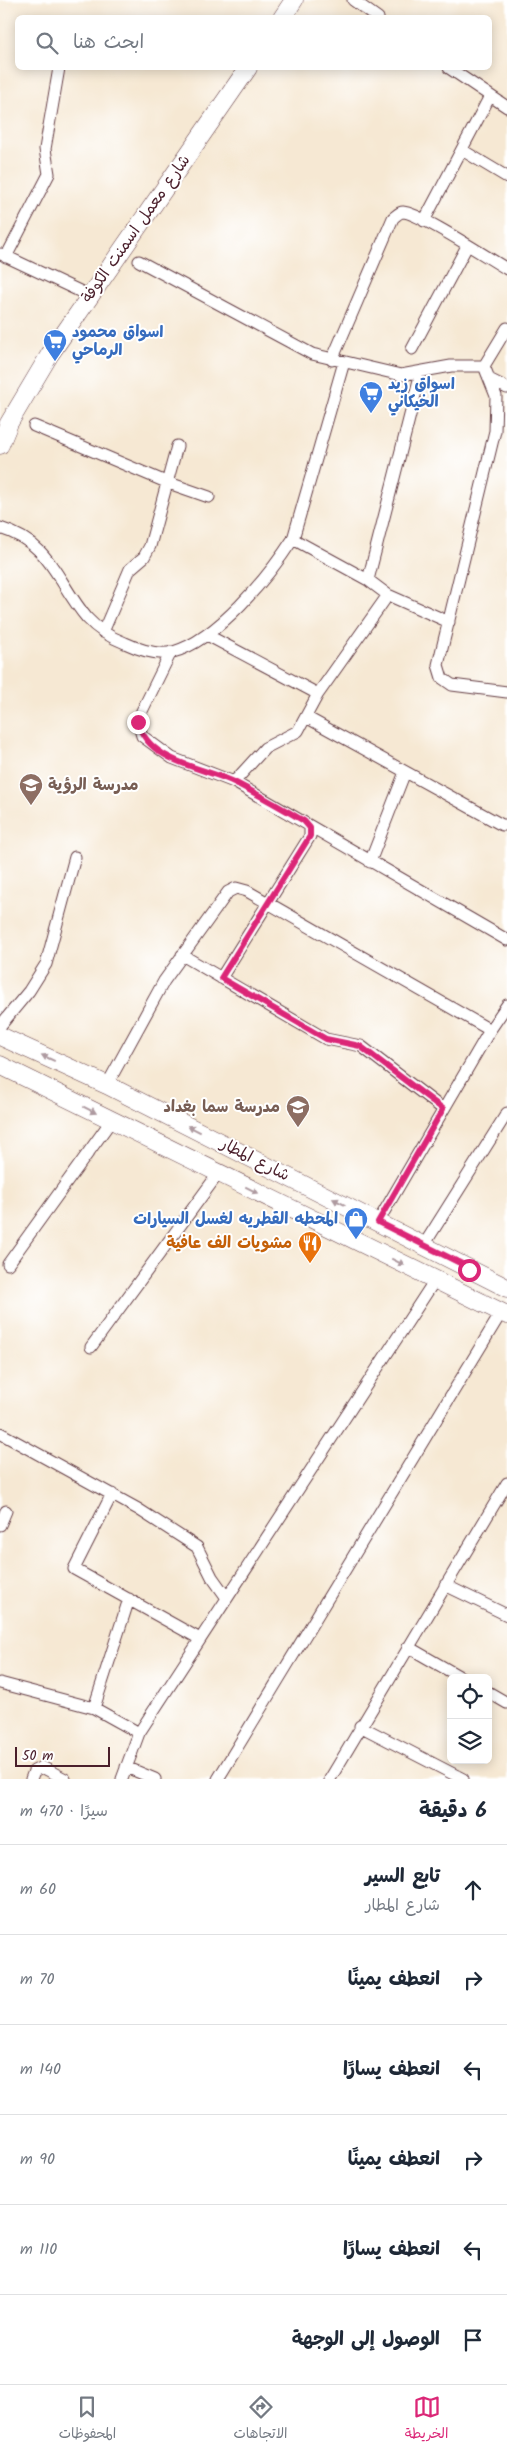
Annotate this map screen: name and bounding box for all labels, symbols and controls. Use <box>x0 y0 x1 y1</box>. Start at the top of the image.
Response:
search box <box>15 15 492 70</box>
text: ابحث هنا <box>73 28 144 58</box>
icon: search <box>33 29 61 57</box>
street label: شارع معمل اسمنت الكوفة <box>75 150 197 308</box>
place label: اسواق محمود الرماحي <box>72 320 163 364</box>
supermarket icon: اسواق محمود الرماحي <box>42 328 68 362</box>
place label: اسواق زيد الخيكاني <box>388 372 455 416</box>
supermarket icon: اسواق زيد الخيكاني <box>358 380 384 414</box>
route end <box>127 711 150 734</box>
school or university icon: مدرسة الرؤية <box>18 772 44 806</box>
place label: مدرسة الرؤية <box>48 773 138 798</box>
one-way arrow <box>41 1053 55 1061</box>
school or university icon: مدرسة سما بغداد <box>285 1094 311 1128</box>
place label: مدرسة سما بغداد <box>164 1095 280 1120</box>
one-way arrow <box>83 1106 98 1114</box>
one-way arrow <box>187 1125 201 1133</box>
street label: شارع المطار <box>214 1131 294 1188</box>
one-way arrow <box>244 1186 259 1195</box>
one-way arrow <box>332 1198 346 1206</box>
shop icon: المحطه القطريه لغسل السيارات <box>343 1206 369 1240</box>
place label: المحطه القطريه لغسل السيارات <box>133 1207 338 1232</box>
restaurant icon: مشويات الف عافية <box>297 1230 323 1264</box>
place label: مشويات الف عافية <box>166 1231 292 1256</box>
one-way arrow <box>390 1258 405 1266</box>
route start <box>458 1259 481 1282</box>
map controls <box>447 1674 492 1764</box>
button: locate <box>447 1674 492 1719</box>
button: layers <box>447 1719 492 1764</box>
scale bar <box>15 1744 110 1767</box>
text: 50 m <box>22 1745 53 1767</box>
text: 6 دقيقة <box>419 1795 487 1828</box>
text: سيرًا · 470 m <box>20 1799 108 1824</box>
text: تابع السير <box>365 1862 440 1892</box>
icon: ahead <box>459 1876 487 1904</box>
text: 60 m <box>20 1877 56 1902</box>
text: شارع المطار <box>365 1893 440 1918</box>
text: انعطف يمينًا <box>348 1965 440 1995</box>
icon: right <box>459 1966 487 1994</box>
text: 70 m <box>20 1967 55 1992</box>
text: انعطف يسارًا <box>343 2055 440 2085</box>
icon: left <box>459 2056 487 2084</box>
text: 140 m <box>20 2057 61 2082</box>
text: انعطف يمينًا <box>348 2145 440 2175</box>
icon: right <box>459 2146 487 2174</box>
text: 90 m <box>20 2147 55 2172</box>
text: انعطف يسارًا <box>343 2235 440 2265</box>
icon: left <box>459 2236 487 2264</box>
text: 110 m <box>20 2237 57 2262</box>
text: الوصول إلى الوجهة <box>292 2325 440 2355</box>
icon: arrive <box>459 2326 487 2354</box>
tab: المحفوظات <box>59 2393 116 2446</box>
tab: الاتجاهات <box>233 2393 288 2446</box>
tab: الخريطة <box>405 2393 448 2446</box>

